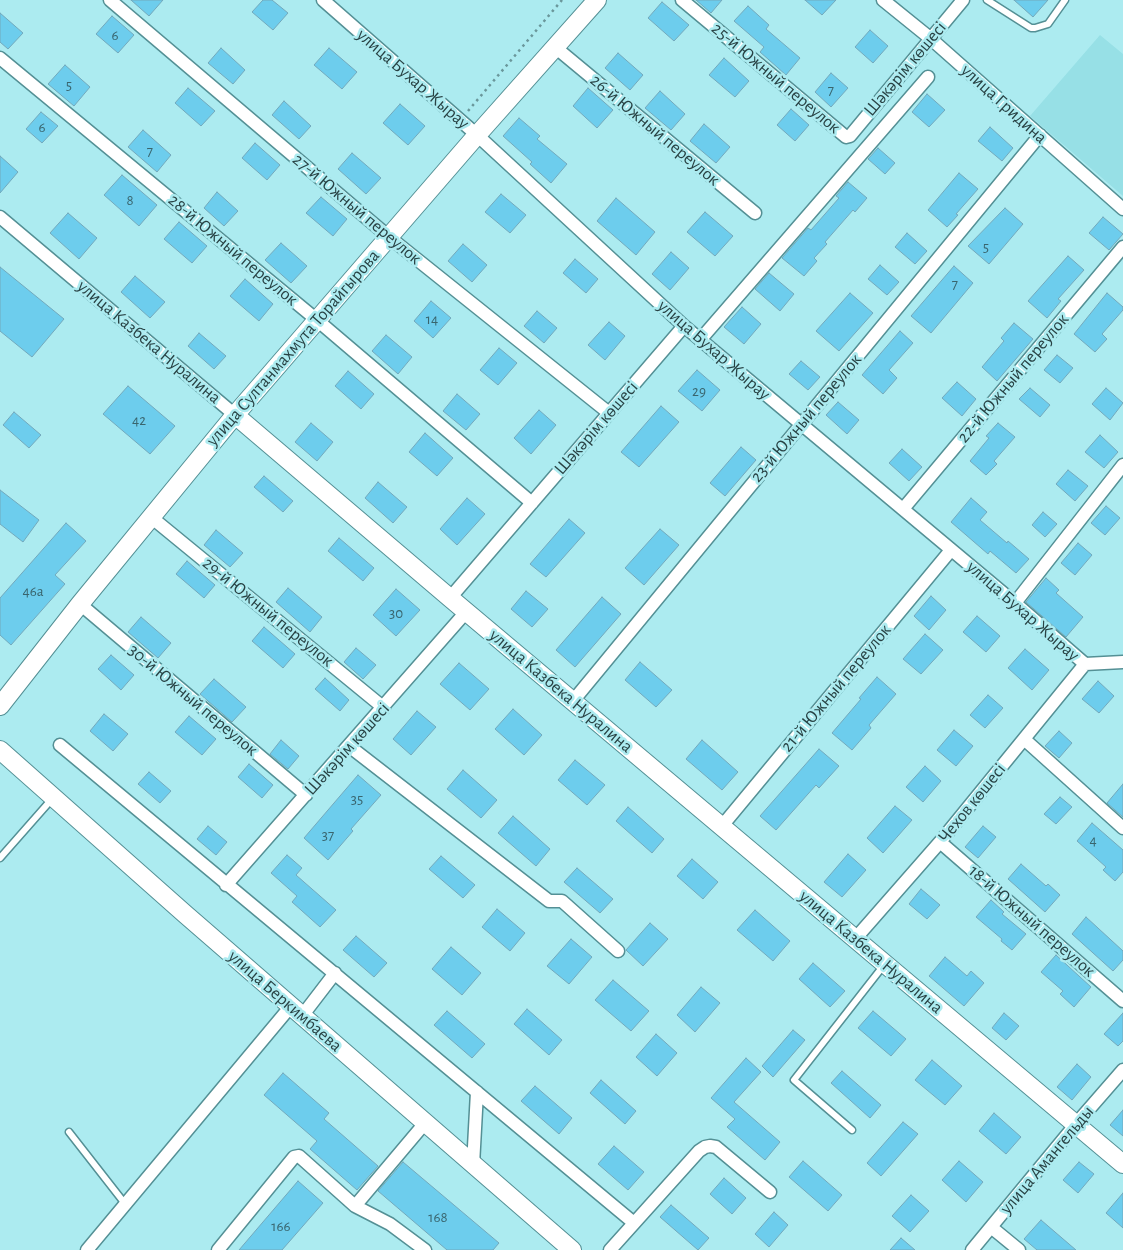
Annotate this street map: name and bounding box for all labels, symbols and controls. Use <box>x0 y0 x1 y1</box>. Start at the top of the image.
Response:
street label: Шәкәрім көшесі <box>859 17 951 121</box>
street label: 25-й Южный переулок <box>707 18 845 138</box>
street label: улица Бухар Жырау <box>352 24 474 134</box>
house number: 6 <box>111 26 119 44</box>
street label: улица Гридина <box>956 60 1052 148</box>
street label: 26-й Южный переулок <box>586 69 724 191</box>
house number: 5 <box>66 76 72 94</box>
house number: 7 <box>828 81 834 99</box>
house number: 6 <box>38 118 46 136</box>
house number: 7 <box>147 142 153 160</box>
street label: 27-й Южный переулок <box>288 149 426 269</box>
street label: 28-й Южный переулок <box>164 189 302 311</box>
house number: 8 <box>126 191 134 209</box>
house number: 5 <box>983 238 989 256</box>
street label: улица Султанмахмута Торайгырова <box>202 245 384 451</box>
house number: 7 <box>952 275 958 293</box>
street label: улица Казбека Нуралина <box>73 276 225 408</box>
street label: улица Бухар Жырау <box>653 295 775 405</box>
street label: 22-й Южный переулок <box>953 309 1073 447</box>
house number: 14 <box>426 310 438 328</box>
street label: 23-й Южный переулок <box>746 349 866 487</box>
street label: Шәкәрім көшесі <box>549 377 643 479</box>
house number: 29 <box>692 382 706 400</box>
house number: 42 <box>132 411 146 429</box>
street label: 29-й Южный переулок <box>198 552 338 672</box>
street label: улица Бухар Жырау <box>962 556 1084 666</box>
house number: 46а <box>22 582 44 600</box>
house number: 30 <box>389 604 403 622</box>
street label: 21-й Южный переулок <box>776 620 896 756</box>
street label: улица Казбека Нуралина <box>485 625 637 757</box>
street label: 30-й Южный переулок <box>124 639 262 761</box>
street label: Шәкәрім көшесі <box>300 698 394 800</box>
street label: Чехов көшесі <box>934 759 1010 847</box>
house number: 35 <box>351 790 363 808</box>
house number: 37 <box>322 826 334 844</box>
house number: 4 <box>1089 831 1097 849</box>
street label: 18-й Южный переулок <box>964 860 1100 982</box>
street label: улица Казбека Нуралина <box>795 886 947 1018</box>
street label: улица Беркимбаева <box>224 946 346 1056</box>
street label: улица Амангельды <box>995 1101 1099 1219</box>
house number: 168 <box>428 1208 448 1226</box>
house number: 166 <box>271 1217 291 1235</box>

